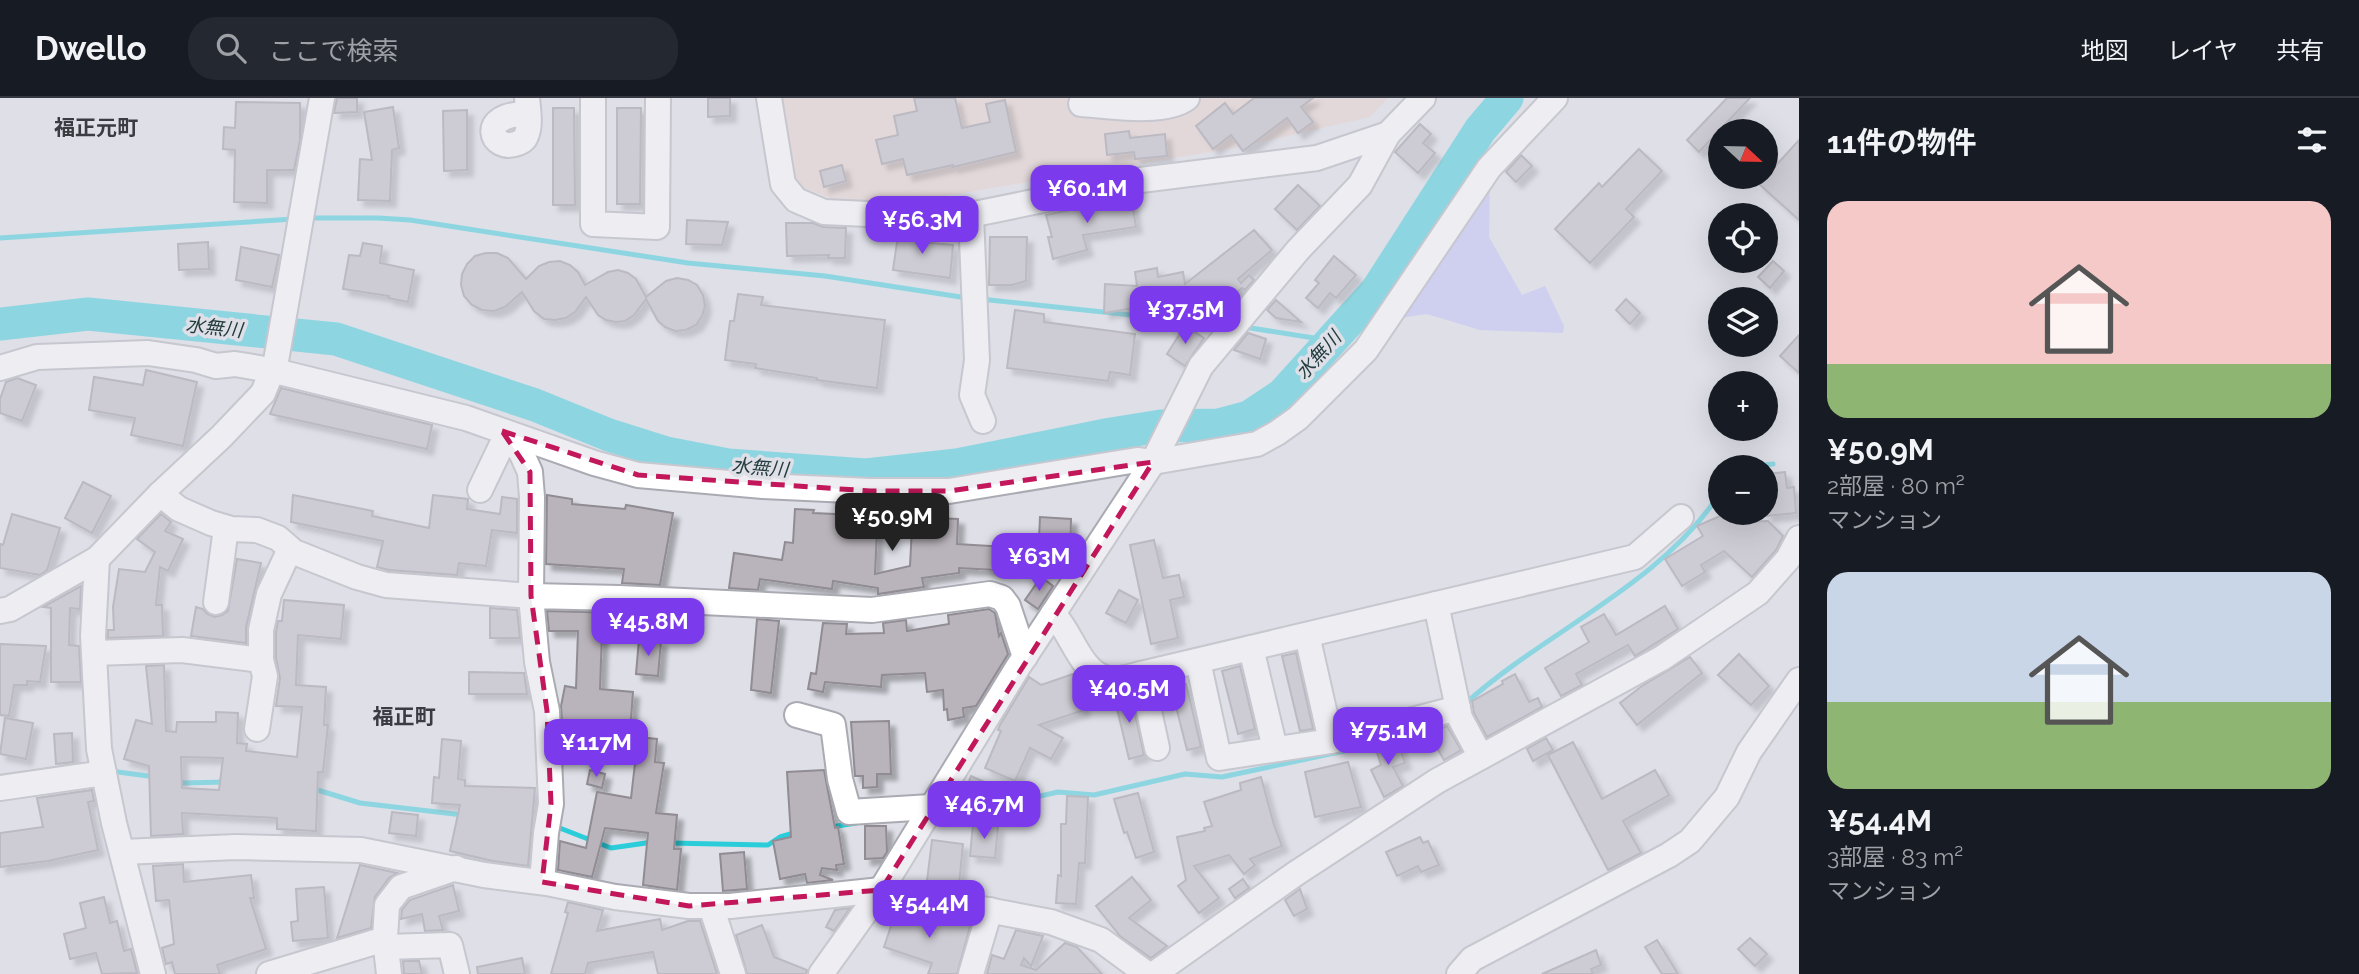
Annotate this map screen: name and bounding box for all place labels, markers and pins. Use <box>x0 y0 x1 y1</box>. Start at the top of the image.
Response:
pin: ¥60.1M <box>1030 166 1144 225</box>
pin: ¥56.3M <box>865 197 979 256</box>
pin: ¥37.5M <box>1128 286 1242 346</box>
pin: ¥50.9M <box>835 494 949 553</box>
pin: ¥63M <box>998 533 1080 593</box>
pin: ¥45.8M <box>591 598 705 658</box>
pin: ¥40.5M <box>1072 666 1186 725</box>
pin: ¥75.1M <box>1331 708 1445 767</box>
pin: ¥117M <box>547 720 645 779</box>
pin: ¥46.7M <box>927 782 1041 841</box>
pin: ¥54.4M <box>872 880 986 940</box>

